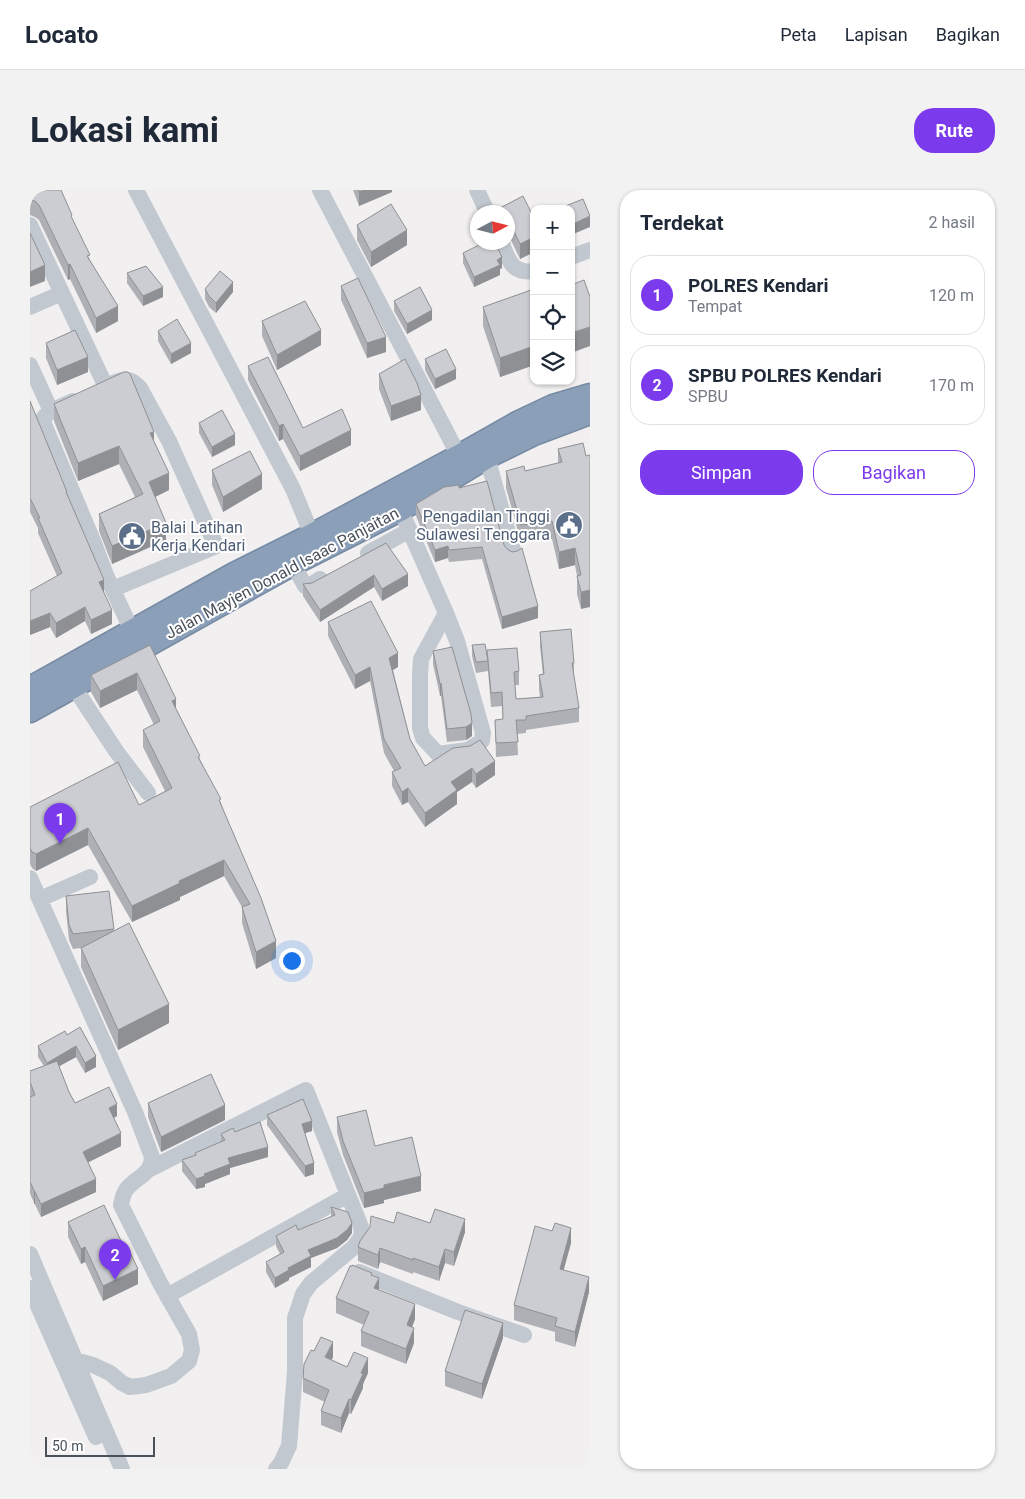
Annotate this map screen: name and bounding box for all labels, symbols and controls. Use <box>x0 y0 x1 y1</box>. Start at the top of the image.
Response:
text: Locato <box>25 21 98 49</box>
text: Peta <box>780 24 817 45</box>
text: Lapisan <box>845 24 908 45</box>
text: Bagikan <box>936 24 1000 45</box>
button: Rute <box>914 108 995 153</box>
text: Lokasi kami <box>30 110 219 151</box>
north arrow <box>470 205 515 250</box>
map controls <box>530 205 575 385</box>
button: + <box>530 205 575 250</box>
text: Terdekat <box>640 211 724 235</box>
text: 2 hasil <box>928 213 975 232</box>
button: − <box>530 250 575 295</box>
text: POLRES Kendari <box>688 274 829 297</box>
text: 1 <box>652 286 662 305</box>
text: 120 m <box>929 286 974 305</box>
button: locate <box>530 295 575 340</box>
text: Tempat <box>688 297 742 316</box>
button: layers <box>530 340 575 385</box>
text: SPBU POLRES Kendari <box>688 364 882 387</box>
text: 2 <box>652 376 662 395</box>
text: 170 m <box>929 376 974 395</box>
text: SPBU <box>688 387 728 406</box>
button: Simpan <box>640 450 803 495</box>
button: Bagikan <box>813 450 975 495</box>
street label: Jalan Mayjen Donald Isaac Panjaitan <box>162 503 402 643</box>
place label: Pengadilan Tinggi Sulawesi Tenggara <box>416 507 550 544</box>
public building icon: Pengadilan Tinggi Sulawesi Tenggara <box>554 510 584 540</box>
place label: Balai Latihan Kerja Kendari <box>151 518 245 555</box>
public building icon: Balai Latihan Kerja Kendari <box>117 521 147 551</box>
pin: 1 <box>44 803 76 844</box>
your location <box>279 948 305 974</box>
pin: 2 <box>99 1239 131 1280</box>
scale bar <box>45 1434 155 1457</box>
text: 50 m <box>52 1438 84 1454</box>

